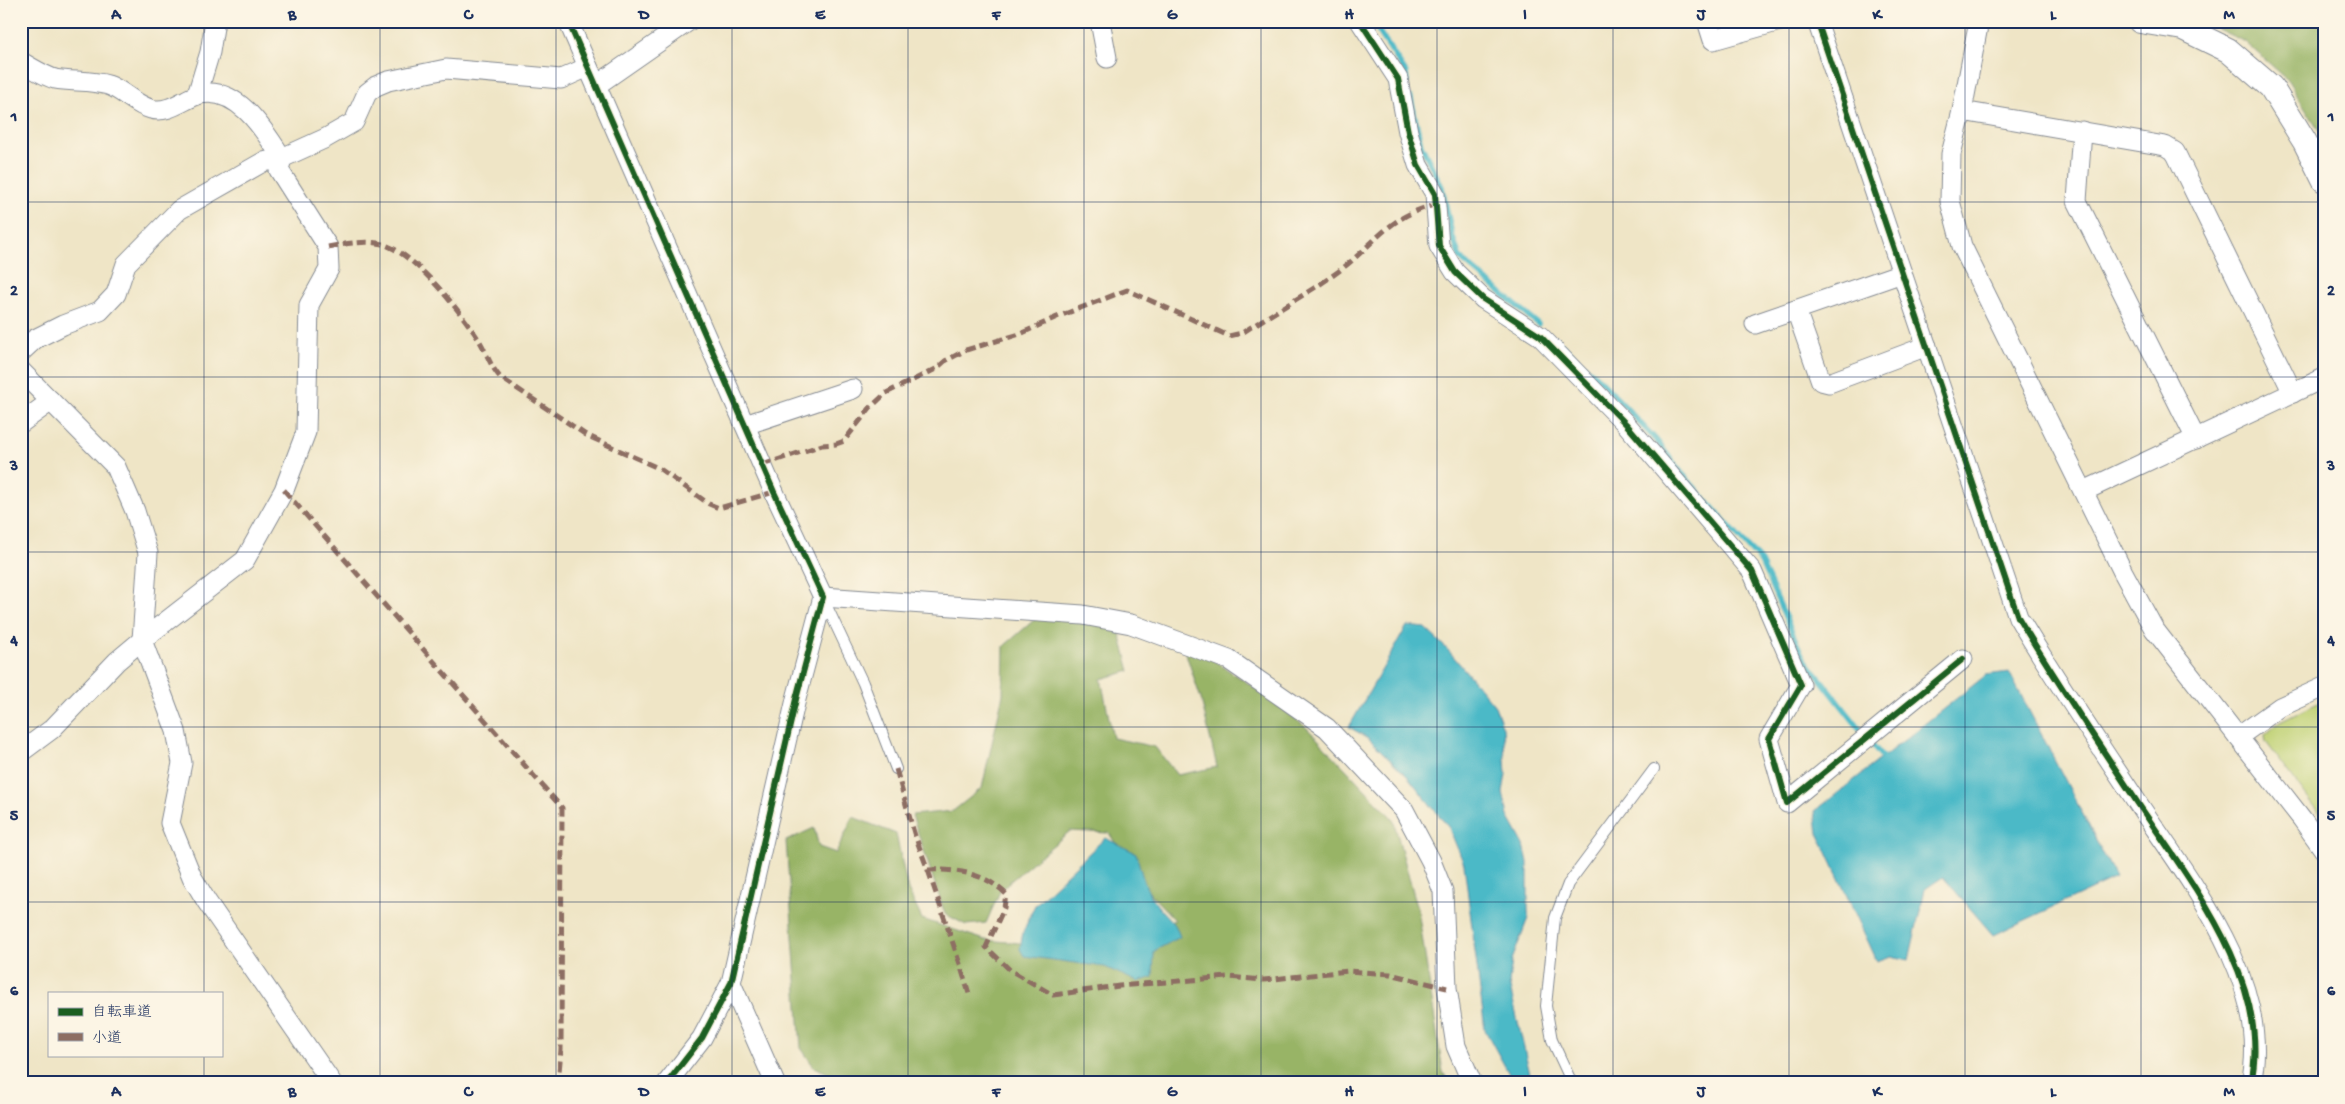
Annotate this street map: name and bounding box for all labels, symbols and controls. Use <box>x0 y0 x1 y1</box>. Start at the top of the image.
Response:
text: A <box>110 7 122 26</box>
text: B <box>287 7 297 26</box>
text: C <box>463 7 474 26</box>
text: D <box>637 7 650 26</box>
text: E <box>815 7 826 26</box>
text: F <box>991 7 1002 26</box>
text: G <box>1167 7 1178 26</box>
text: H <box>1344 7 1354 26</box>
text: I <box>1523 7 1527 26</box>
text: J <box>1696 7 1707 26</box>
text: K <box>1872 7 1884 26</box>
text: L <box>2050 7 2057 26</box>
text: M <box>2223 7 2235 26</box>
text: 1 <box>10 109 17 128</box>
text: 1 <box>2327 109 2334 128</box>
text: 2 <box>10 283 18 302</box>
text: 2 <box>2327 283 2335 302</box>
text: 3 <box>9 458 18 477</box>
text: 3 <box>2326 458 2335 477</box>
text: 4 <box>9 633 18 652</box>
text: 4 <box>2326 633 2335 652</box>
text: 5 <box>10 808 19 827</box>
text: 5 <box>2327 808 2336 827</box>
text: 6 <box>10 983 19 1002</box>
text: 6 <box>2327 983 2336 1002</box>
legend <box>48 992 222 1056</box>
text: 自転車道 <box>92 1003 152 1022</box>
text: 小道 <box>92 1030 122 1048</box>
text: A <box>110 1084 122 1103</box>
text: B <box>287 1084 297 1103</box>
text: C <box>463 1084 474 1103</box>
text: D <box>637 1084 650 1103</box>
text: E <box>815 1084 826 1103</box>
text: F <box>991 1084 1002 1103</box>
text: G <box>1167 1084 1178 1103</box>
text: H <box>1344 1084 1354 1103</box>
text: I <box>1523 1084 1527 1103</box>
text: J <box>1696 1084 1707 1103</box>
text: K <box>1872 1084 1884 1103</box>
text: L <box>2050 1084 2057 1103</box>
text: M <box>2223 1084 2235 1103</box>

